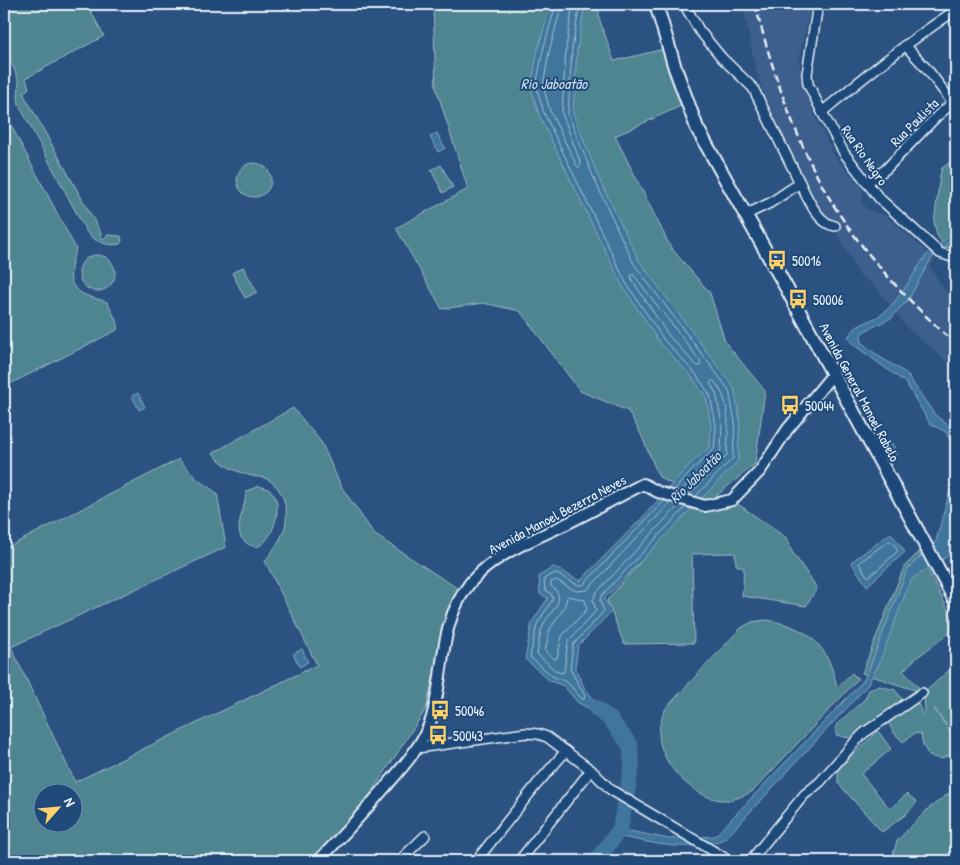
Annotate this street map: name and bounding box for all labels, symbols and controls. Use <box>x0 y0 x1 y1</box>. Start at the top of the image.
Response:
water label: Rio Jaboatão <box>521 73 588 94</box>
street label: Rua Paulista <box>886 93 943 150</box>
street label: Rua Rio Negro <box>837 121 893 190</box>
bus stop icon: 50016 <box>766 249 788 271</box>
place label: 50016 <box>792 251 822 270</box>
bus stop icon: 50006 <box>787 288 809 310</box>
place label: 50006 <box>813 290 844 309</box>
street label: Avenida General Manoel Rabelo <box>815 319 905 465</box>
bus stop icon: 50044 <box>779 394 801 416</box>
place label: 50044 <box>805 396 834 415</box>
water label: Rio Jaboatão <box>664 445 727 508</box>
street label: Avenida Manoel Bezerra Neves <box>485 470 629 558</box>
bus stop icon: 50046 <box>429 699 451 721</box>
place label: 50046 <box>455 701 485 720</box>
bus stop icon: 50043 <box>427 724 449 746</box>
place label: 50043 <box>453 726 483 745</box>
north arrow <box>32 782 82 832</box>
text: N <box>60 794 80 810</box>

